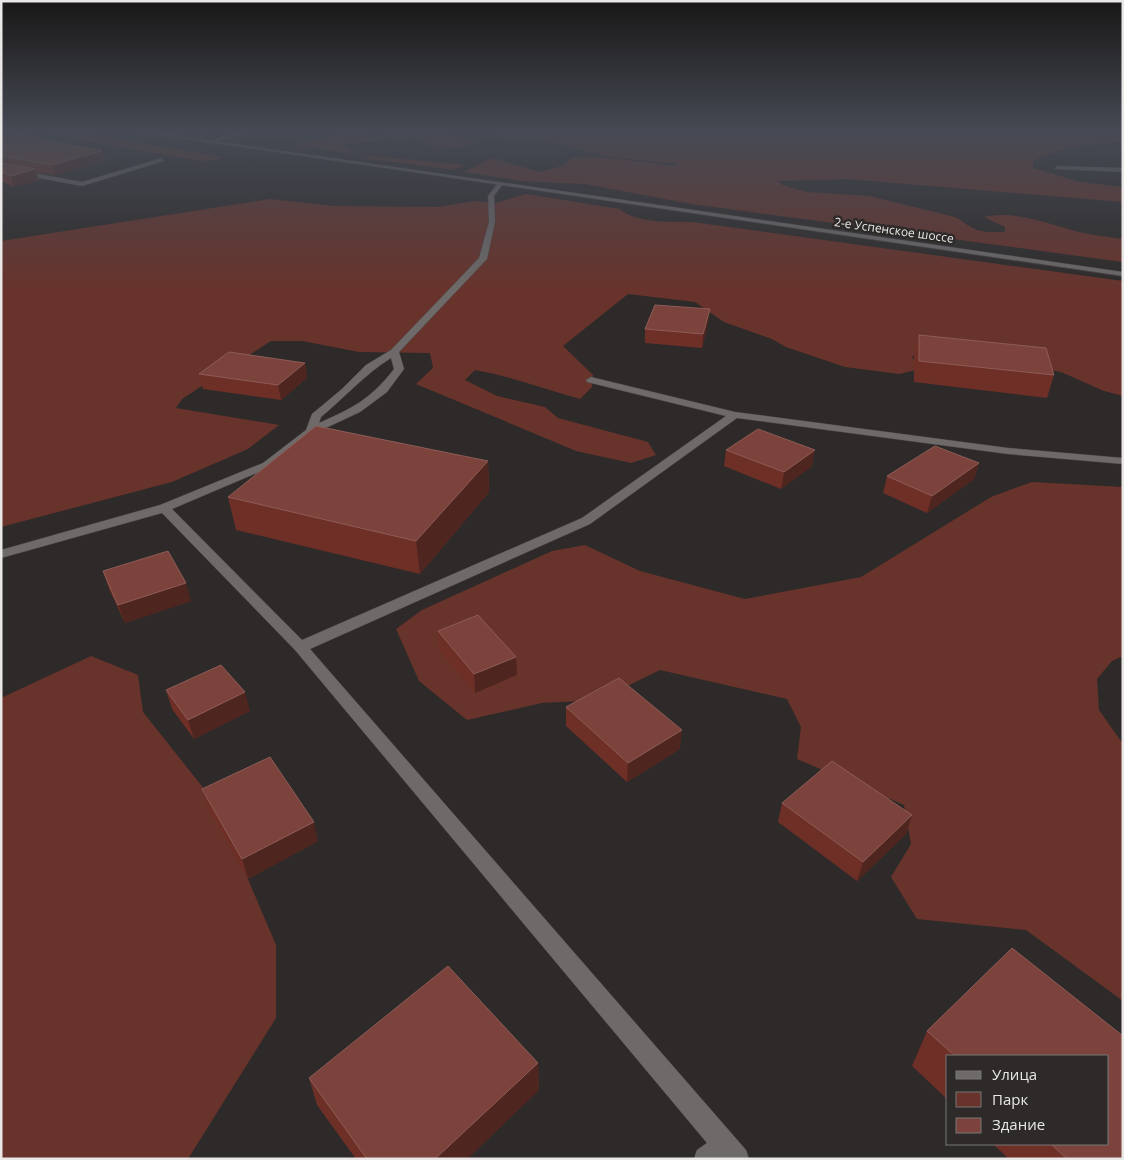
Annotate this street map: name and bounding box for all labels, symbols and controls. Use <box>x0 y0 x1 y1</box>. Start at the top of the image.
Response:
street label: 2-е Успенское шоссе <box>833 213 955 247</box>
legend <box>946 1055 1109 1145</box>
text: Улица <box>992 1064 1037 1084</box>
text: Парк <box>992 1089 1028 1109</box>
text: Здание <box>992 1114 1045 1134</box>

